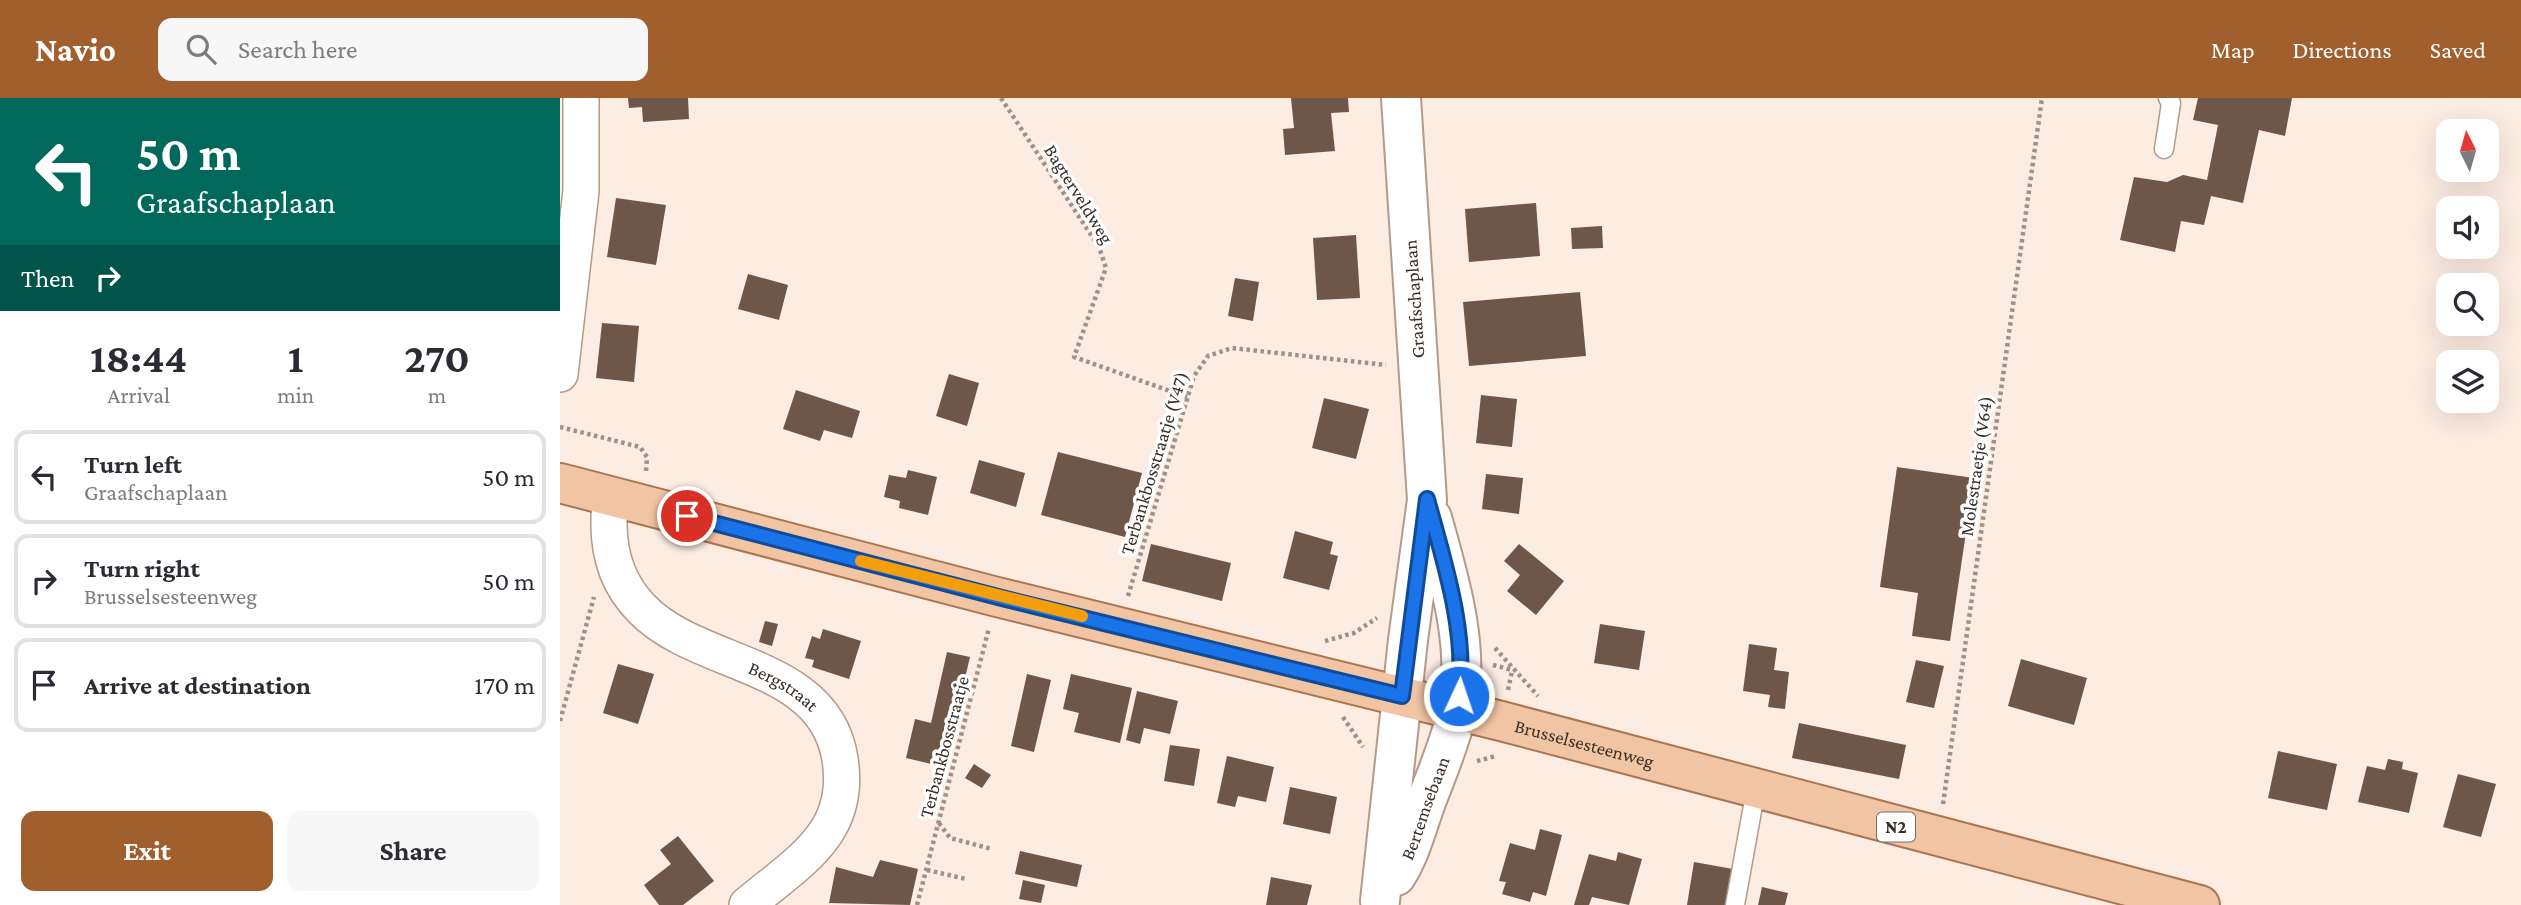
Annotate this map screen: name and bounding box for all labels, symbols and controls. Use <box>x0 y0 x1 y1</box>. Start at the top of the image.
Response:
search box <box>158 18 648 81</box>
icon: search <box>182 30 220 68</box>
text: Navio <box>35 31 116 68</box>
text: Search here <box>238 35 357 64</box>
text: Map <box>2211 36 2255 63</box>
text: Directions <box>2293 36 2392 63</box>
text: Saved <box>2430 36 2486 63</box>
north arrow <box>2436 119 2499 182</box>
map controls <box>2436 119 2499 413</box>
icon: left <box>21 126 112 217</box>
text: 50 m <box>136 126 241 181</box>
street label: Bagterveldweg <box>1040 141 1118 247</box>
text: Graafschaplaan <box>136 184 336 220</box>
button: sound <box>2436 196 2499 259</box>
street label: Graafschaplaan <box>1399 239 1429 359</box>
icon: right <box>89 259 127 297</box>
text: Then <box>21 264 75 293</box>
button: search <box>2436 273 2499 336</box>
text: 18:44 <box>90 334 187 381</box>
text: 1 <box>288 334 304 381</box>
text: 270 <box>404 334 470 381</box>
button: layers <box>2436 350 2499 413</box>
street label: Terbankbosstraatje (V47) <box>1116 369 1193 558</box>
text: Arrival <box>107 382 170 408</box>
text: min <box>277 382 314 408</box>
text: m <box>428 382 446 408</box>
street label: Molestraetje (V64) <box>1956 394 1997 538</box>
text: Turn left <box>84 450 182 479</box>
icon: left <box>25 458 63 496</box>
text: 50 m <box>482 463 535 492</box>
text: Graafschaplaan <box>84 479 227 505</box>
pin <box>657 486 717 546</box>
icon: arrive <box>668 497 706 535</box>
text: Turn right <box>84 554 200 583</box>
icon: right <box>25 562 63 600</box>
text: 50 m <box>482 567 535 596</box>
text: Brusselsesteenweg <box>84 583 257 609</box>
street label: Bergstraat <box>746 657 824 715</box>
position arrow <box>1422 659 1496 733</box>
icon: arrive <box>25 666 63 704</box>
text: Arrive at destination <box>84 671 311 700</box>
text: 170 m <box>474 671 535 700</box>
street label: Terbankbosstraatje <box>915 674 974 820</box>
street label: Brusselsesteenweg <box>1513 715 1656 771</box>
street label: Bertemsebaan <box>1396 753 1453 863</box>
button: Exit <box>21 811 273 891</box>
button: Share <box>287 811 539 891</box>
road number: N2 <box>1877 812 1915 842</box>

